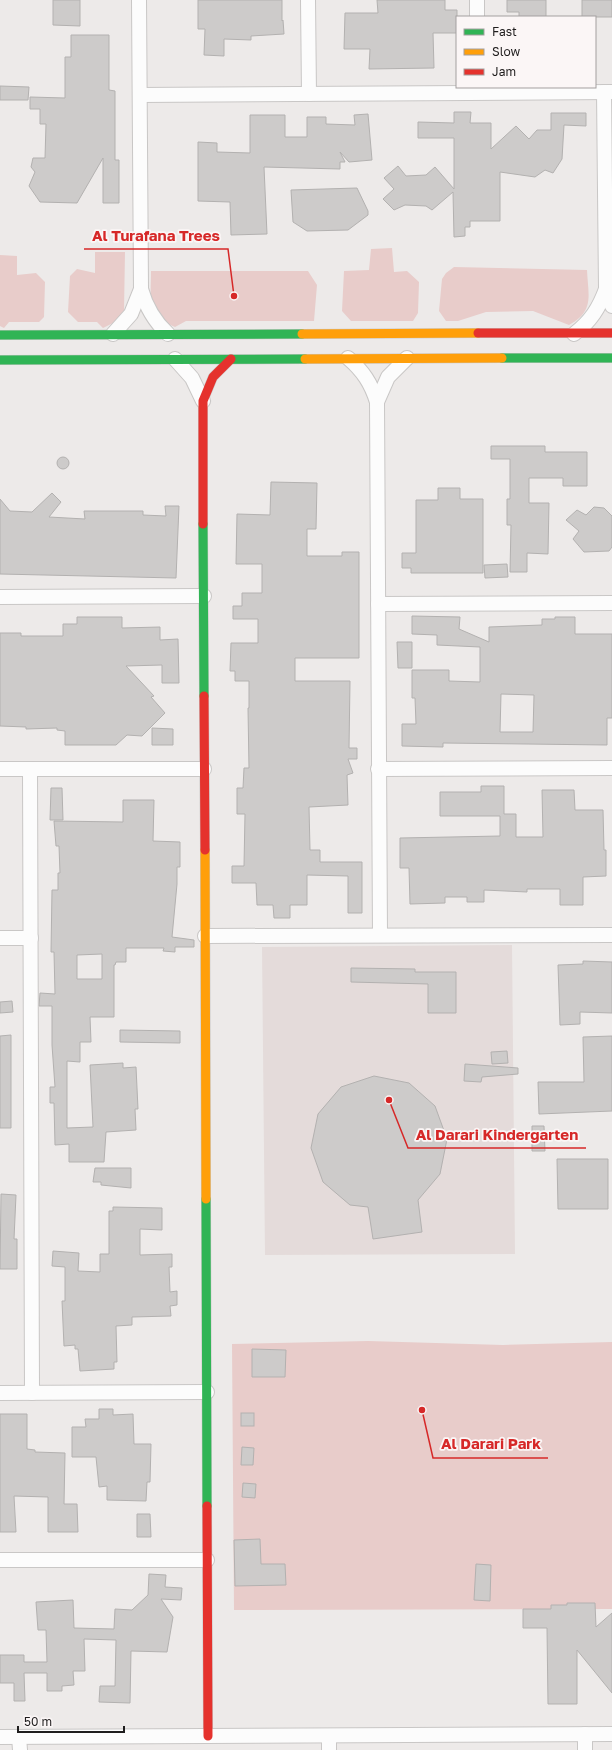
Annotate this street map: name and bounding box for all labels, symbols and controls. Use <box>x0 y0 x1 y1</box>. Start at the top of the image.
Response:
legend <box>456 16 596 88</box>
text: Fast <box>492 24 517 39</box>
text: Slow <box>492 44 520 59</box>
text: Jam <box>492 64 516 79</box>
callout: Al Turafana Trees <box>84 222 228 249</box>
text: Al Turafana Trees <box>92 226 220 244</box>
callout: Al Darari Kindergarten <box>408 1121 586 1148</box>
text: Al Darari Kindergarten <box>416 1125 578 1143</box>
callout: Al Darari Park <box>433 1431 548 1458</box>
text: Al Darari Park <box>441 1434 541 1452</box>
scale bar <box>18 1708 124 1734</box>
text: 50 m <box>24 1714 52 1729</box>

